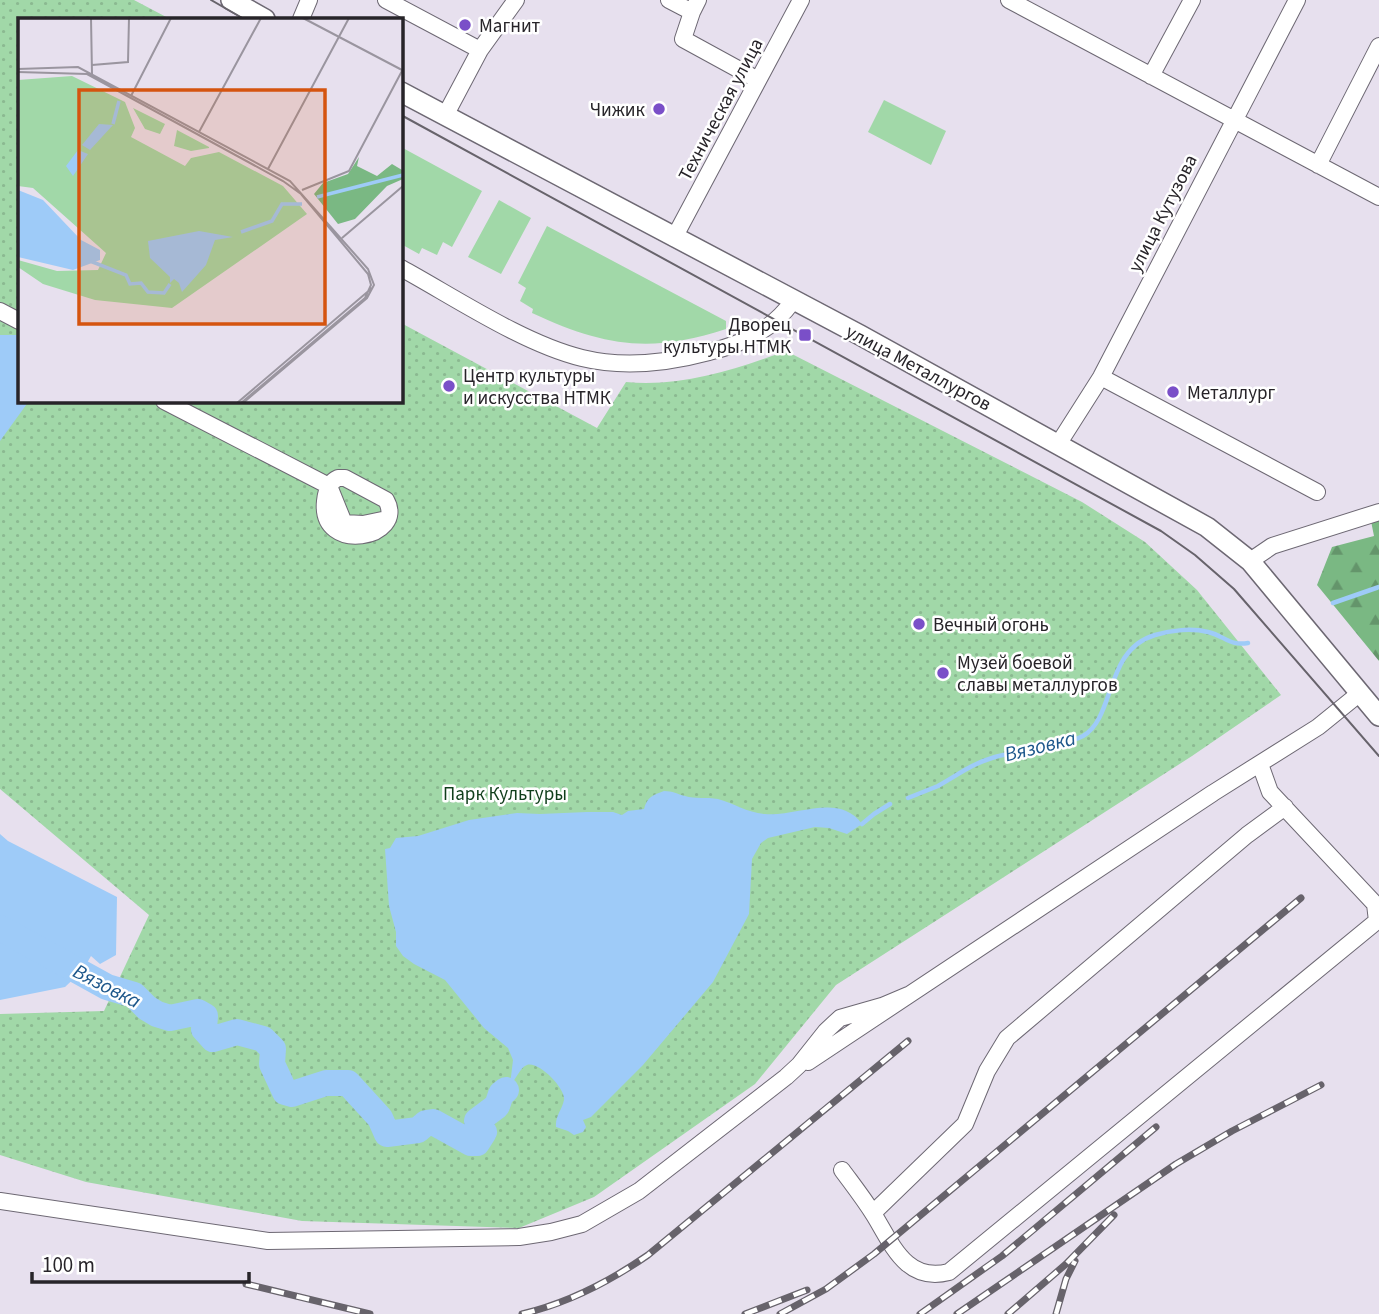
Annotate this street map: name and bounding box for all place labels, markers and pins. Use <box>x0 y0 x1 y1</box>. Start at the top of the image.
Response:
place label: Магнит <box>479 13 541 40</box>
marker: Магнит <box>457 17 473 33</box>
place label: Чижик <box>590 97 646 124</box>
marker: Чижик <box>651 101 667 117</box>
place label: Дворец культуры НТМК <box>663 312 791 361</box>
marker: Дворец культуры НТМК <box>797 327 813 343</box>
place label: Центр культуры и искусства НТМК <box>463 363 611 412</box>
marker: Центр культуры и искусства НТМК <box>441 378 457 394</box>
place label: Металлург <box>1187 380 1276 407</box>
marker: Металлург <box>1165 384 1181 400</box>
place label: Вечный огонь <box>933 612 1049 639</box>
marker: Вечный огонь <box>911 616 927 632</box>
place label: Музей боевой славы металлургов <box>957 650 1118 699</box>
marker: Музей боевой славы металлургов <box>935 665 951 681</box>

